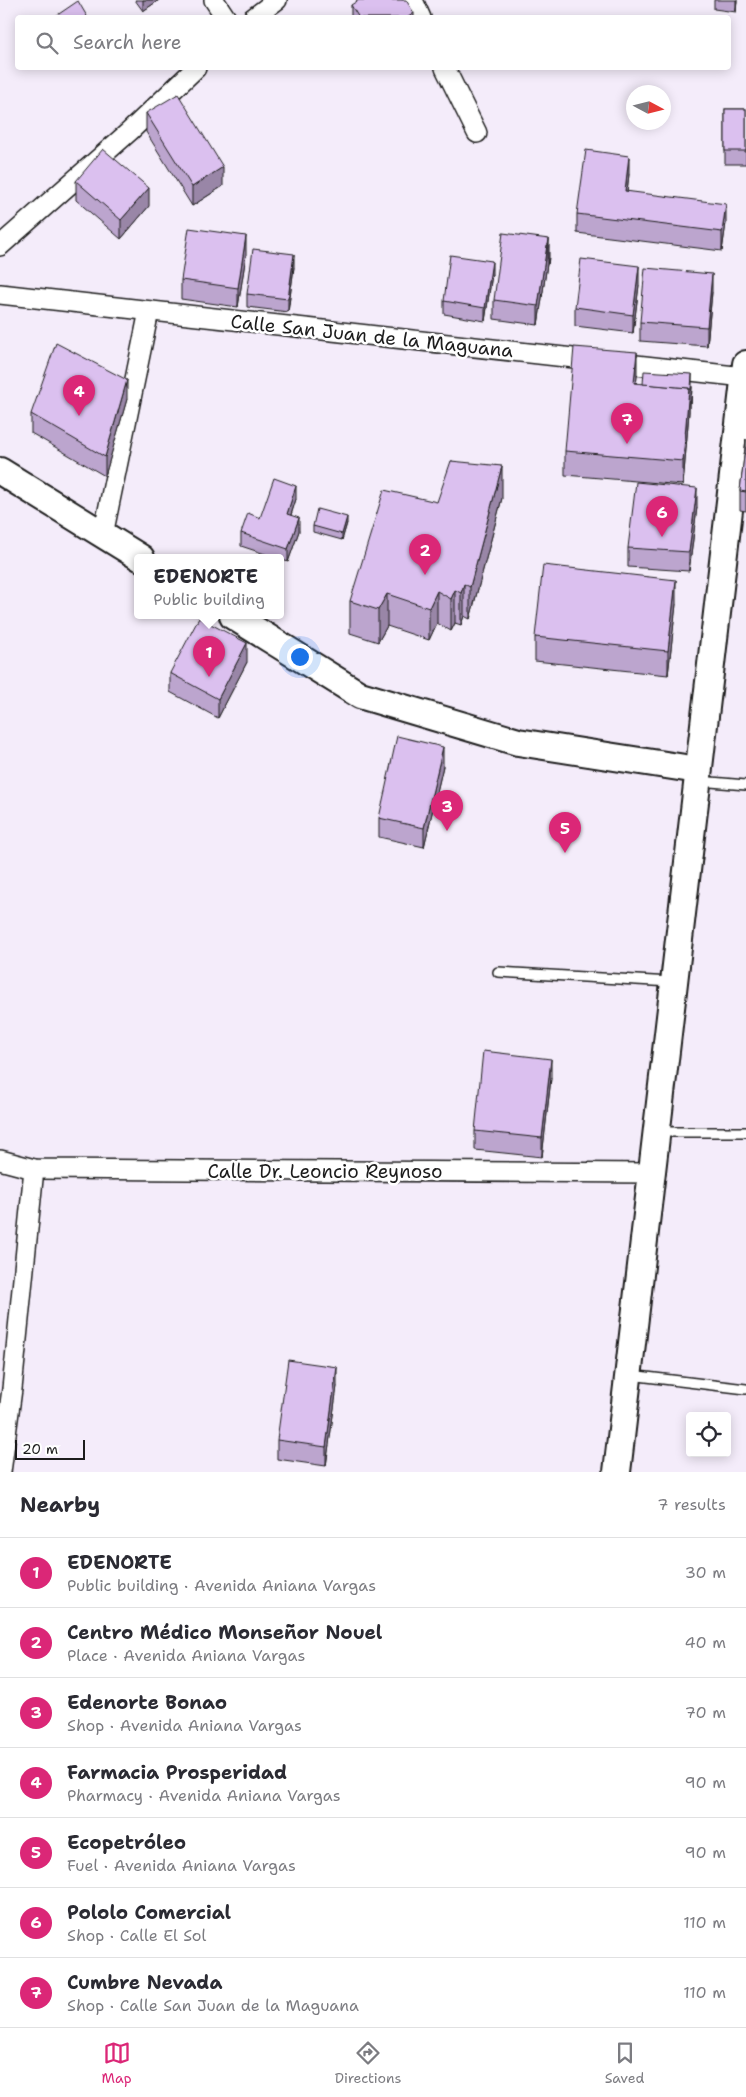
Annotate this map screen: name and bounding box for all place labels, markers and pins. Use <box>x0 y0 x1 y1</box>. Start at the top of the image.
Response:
pin: 4 <box>63 375 95 416</box>
pin: 7 <box>611 403 643 444</box>
pin: 6 <box>646 496 678 537</box>
pin: 2 <box>409 534 441 575</box>
pin: 1 <box>193 636 225 677</box>
pin: 3 <box>431 790 463 831</box>
pin: 5 <box>549 812 581 853</box>

